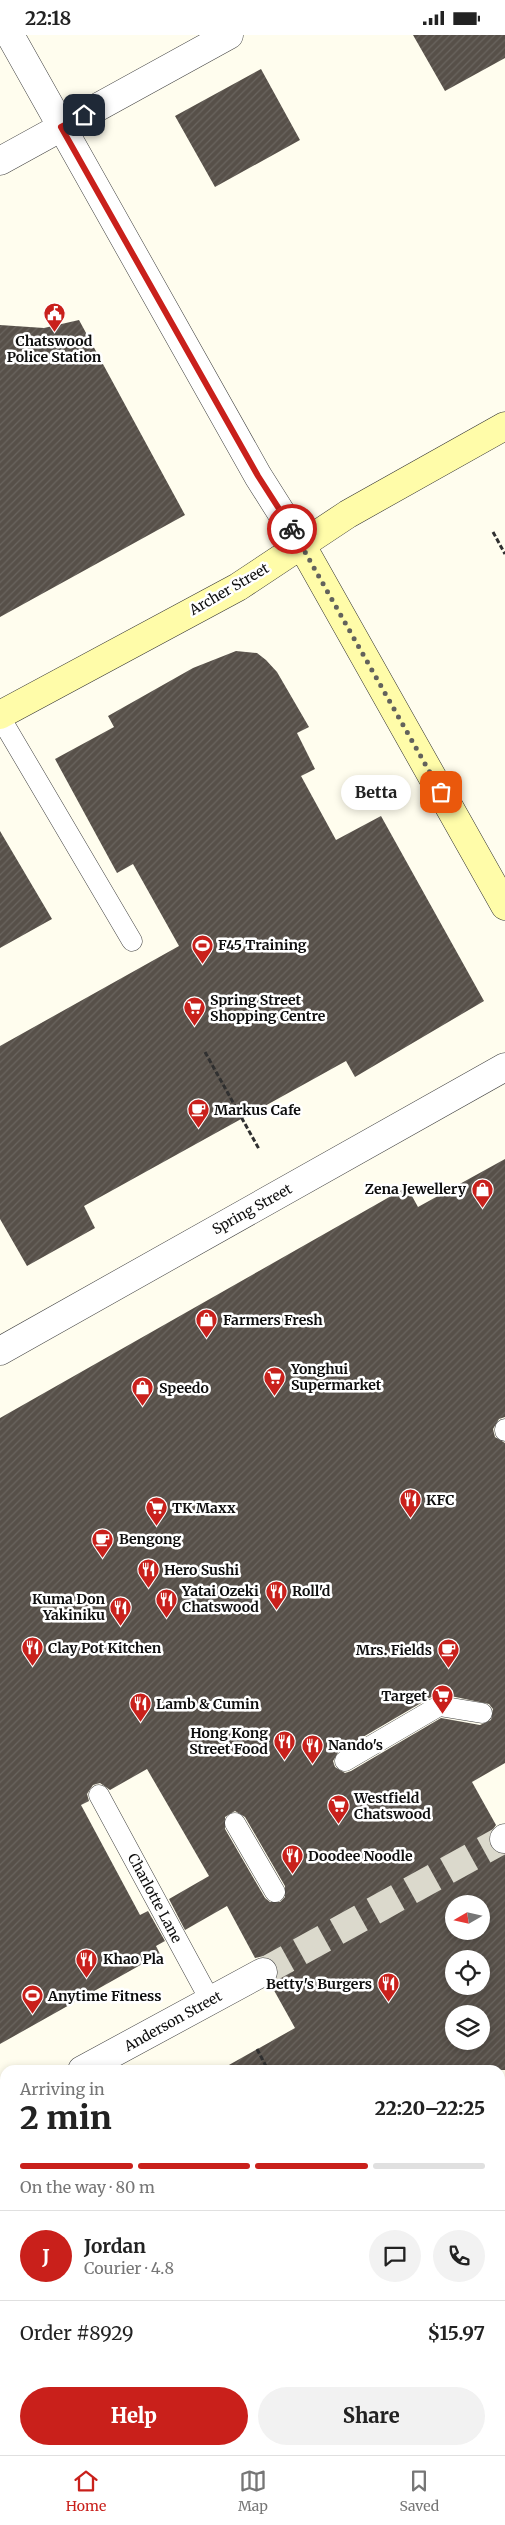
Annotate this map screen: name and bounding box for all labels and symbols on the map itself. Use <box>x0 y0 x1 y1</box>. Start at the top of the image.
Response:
pin <box>63 94 105 136</box>
public building icon: Chatswood Police Station <box>42 301 66 332</box>
place label: Chatswood Police Station <box>7 332 102 366</box>
courier <box>267 504 317 554</box>
street label: Archer Street <box>185 559 272 620</box>
pin <box>420 771 462 813</box>
callout: Betta <box>341 775 411 809</box>
sports icon: F45 Training <box>190 933 214 964</box>
place label: F45 Training <box>218 936 307 954</box>
place label: Spring Street Shopping Centre <box>210 991 326 1025</box>
supermarket icon: Spring Street Shopping Centre <box>182 996 206 1027</box>
cafe icon: Markus Cafe <box>186 1098 210 1129</box>
place label: Markus Cafe <box>214 1101 301 1119</box>
shop icon: Zena Jewellery <box>470 1177 494 1208</box>
street label: Spring Street <box>209 1179 296 1238</box>
place label: Zena Jewellery <box>365 1180 467 1198</box>
shop icon: Farmers Fresh <box>195 1308 219 1339</box>
place label: Farmers Fresh <box>223 1311 323 1329</box>
place label: Yonghui Supermarket <box>290 1360 382 1394</box>
supermarket icon: Yonghui Supermarket <box>263 1365 287 1396</box>
shop icon: Speedo <box>131 1376 155 1407</box>
place label: Speedo <box>159 1379 209 1397</box>
restaurant icon: KFC <box>398 1488 422 1519</box>
place label: KFC <box>426 1491 455 1509</box>
supermarket icon: TK Maxx <box>144 1496 168 1527</box>
place label: TK Maxx <box>172 1499 236 1517</box>
cafe icon: Bengong <box>91 1527 115 1558</box>
place label: Bengong <box>119 1530 181 1548</box>
restaurant icon: Hero Sushi <box>136 1558 160 1589</box>
place label: Hero Sushi <box>164 1561 239 1579</box>
restaurant icon: Roll'd <box>264 1579 288 1610</box>
place label: Yatai Ozeki Chatswood <box>181 1582 259 1616</box>
place label: Roll'd <box>292 1582 331 1600</box>
restaurant icon: Yatai Ozeki Chatswood <box>154 1587 178 1618</box>
place label: Kuma Don Yakiniku <box>32 1590 105 1624</box>
restaurant icon: Kuma Don Yakiniku <box>109 1595 133 1626</box>
restaurant icon: Clay Pot Kitchen <box>20 1636 44 1667</box>
cafe icon: Mrs. Fields <box>436 1638 460 1669</box>
place label: Clay Pot Kitchen <box>48 1639 162 1657</box>
place label: Mrs. Fields <box>356 1641 432 1659</box>
supermarket icon: Target <box>431 1684 455 1715</box>
place label: Target <box>381 1687 427 1705</box>
restaurant icon: Lamb & Cumin <box>128 1692 152 1723</box>
place label: Lamb & Cumin <box>156 1695 260 1713</box>
place label: Hong Kong Street Food <box>189 1724 268 1758</box>
restaurant icon: Hong Kong Street Food <box>272 1729 296 1760</box>
restaurant icon: Nando's <box>300 1733 324 1764</box>
place label: Nando's <box>328 1736 383 1754</box>
place label: Westfield Chatswood <box>353 1789 431 1823</box>
supermarket icon: Westfield Chatswood <box>326 1794 350 1825</box>
restaurant icon: Doodee Noodle <box>280 1844 304 1875</box>
place label: Doodee Noodle <box>308 1847 413 1865</box>
street label: Charlotte Lane <box>124 1850 186 1946</box>
north arrow <box>445 1895 490 1940</box>
restaurant icon: Khao Pla <box>75 1947 99 1978</box>
place label: Khao Pla <box>103 1950 164 1968</box>
restaurant icon: Betty's Burgers <box>376 1972 400 2003</box>
place label: Betty's Burgers <box>266 1975 372 1993</box>
sports icon: Anytime Fitness <box>20 1984 44 2015</box>
street label: Anderson Street <box>120 1986 225 2056</box>
place label: Anytime Fitness <box>47 1987 161 2005</box>

